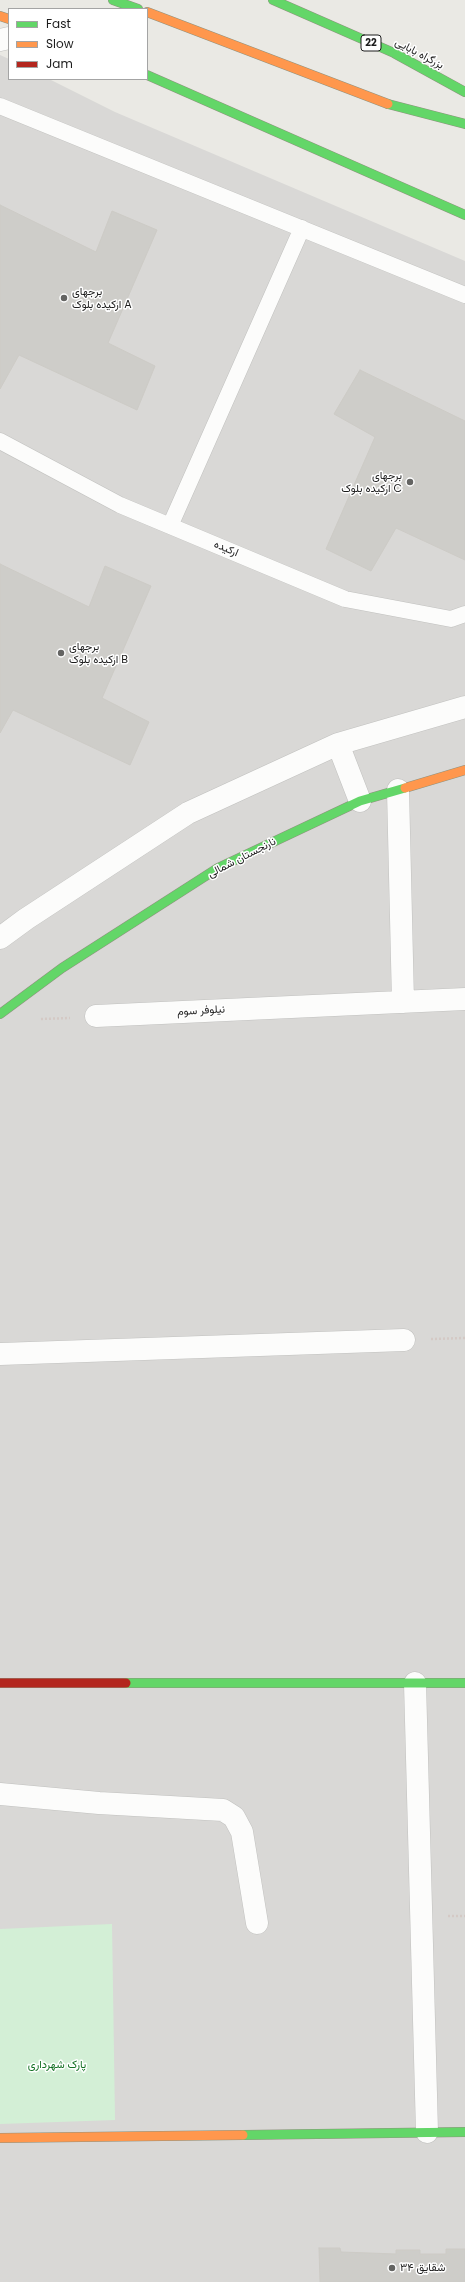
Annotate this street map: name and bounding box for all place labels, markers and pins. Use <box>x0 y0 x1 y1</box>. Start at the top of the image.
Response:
place label: برجهای ارکیده بلوک A <box>72 285 132 311</box>
marker: برجهای ارکیده بلوک A <box>59 293 69 303</box>
place label: برجهای ارکیده بلوک C <box>341 469 402 495</box>
marker: برجهای ارکیده بلوک C <box>405 477 415 487</box>
place label: برجهای ارکیده بلوک B <box>69 640 128 666</box>
marker: برجهای ارکیده بلوک B <box>56 648 66 658</box>
place label: شقایق ۳۴ <box>400 2261 445 2275</box>
marker: شقایق ۳۴ <box>387 2263 397 2273</box>

